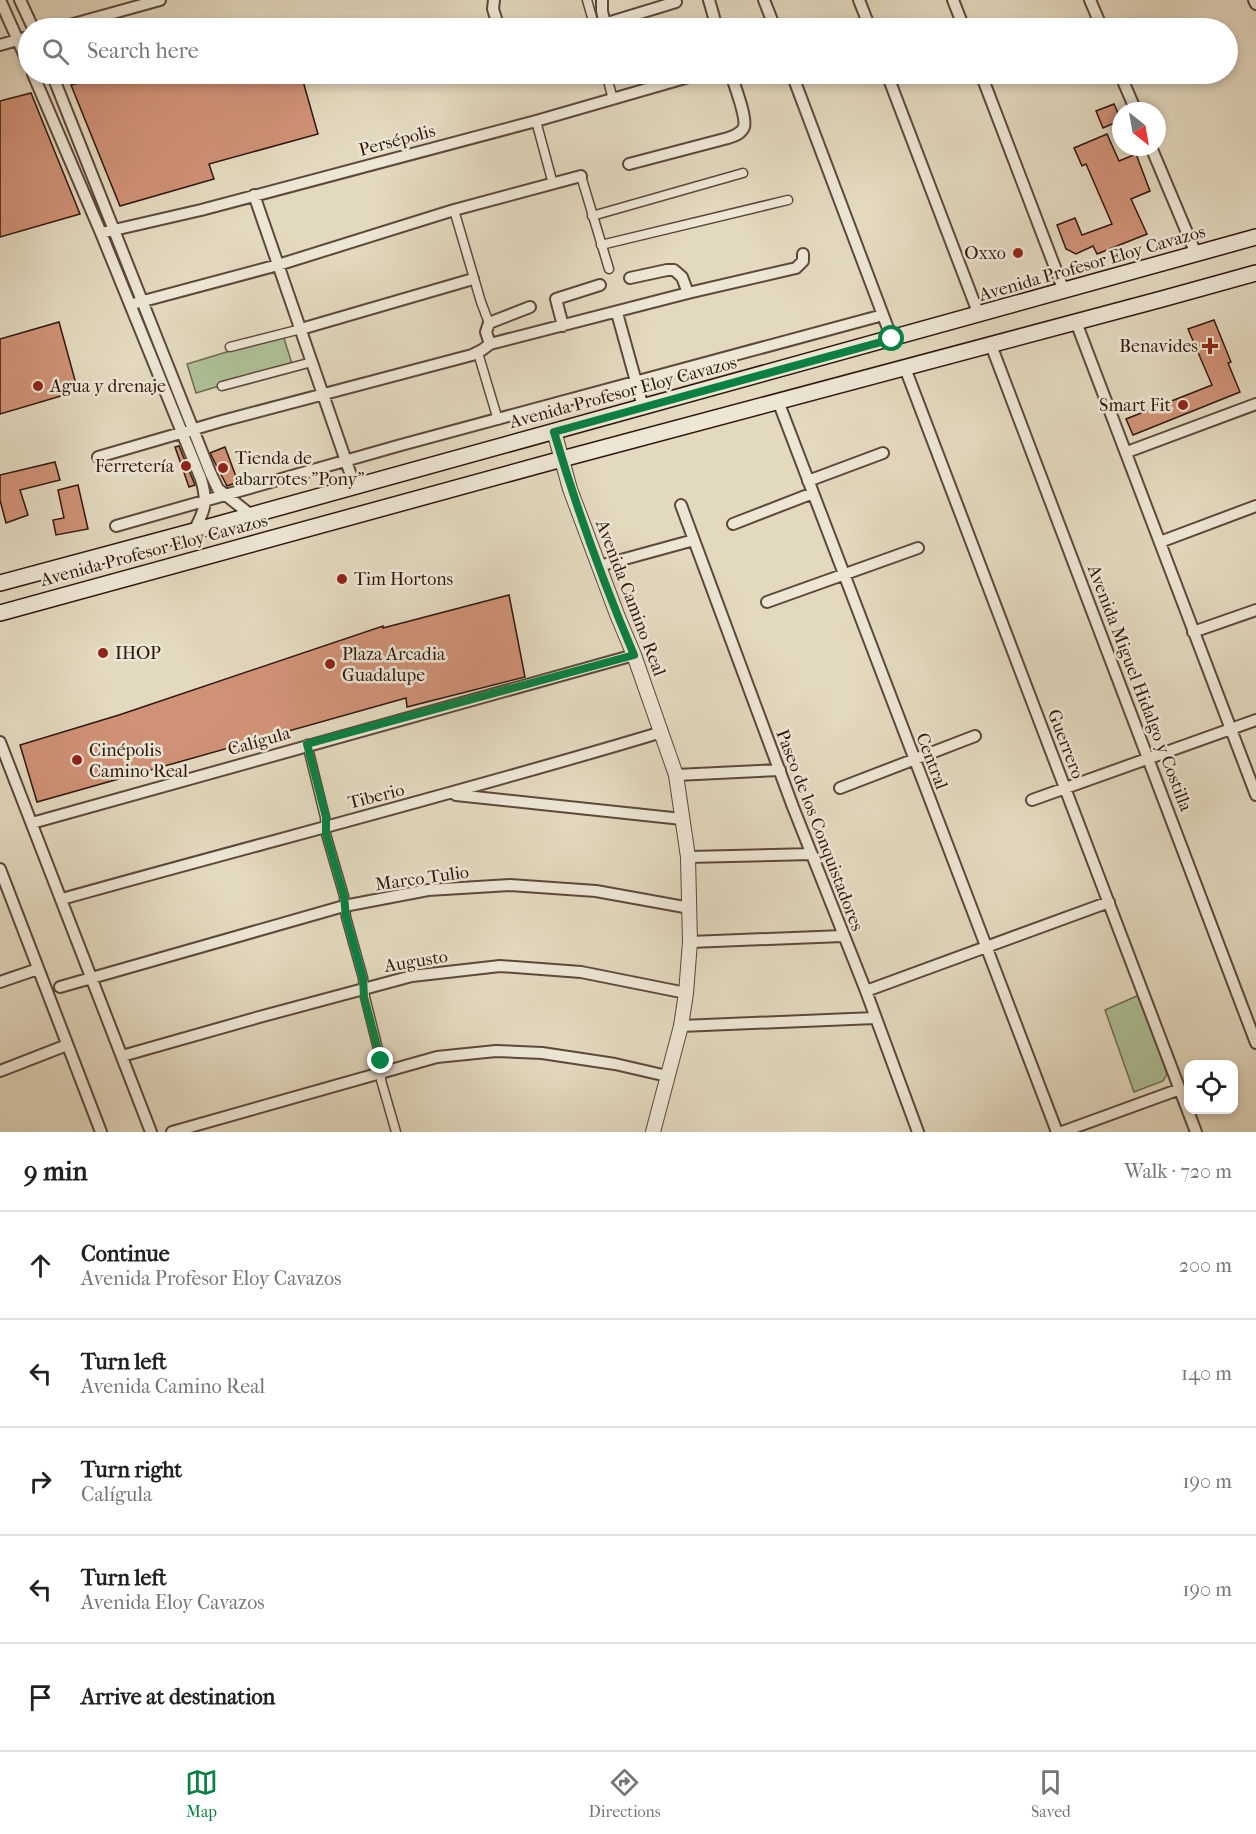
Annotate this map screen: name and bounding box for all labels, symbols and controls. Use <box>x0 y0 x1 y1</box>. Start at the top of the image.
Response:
search box <box>18 18 1238 84</box>
icon: search <box>39 35 72 68</box>
text: Search here <box>87 38 199 64</box>
north arrow <box>1112 102 1166 156</box>
street label: Persépolis <box>357 120 438 161</box>
street label: Avenida Profesor Eloy Cavazos <box>976 221 1208 306</box>
place label: Oxxo <box>964 243 1006 264</box>
marker: Oxxo <box>1011 246 1025 260</box>
route start <box>878 325 904 351</box>
place label: Benavides <box>1119 336 1198 357</box>
marker: Benavides <box>1203 339 1217 353</box>
street label: Avenida Profesor Eloy Cavazos <box>506 352 739 433</box>
place label: Agua y drenaje <box>49 376 166 397</box>
marker: Agua y drenaje <box>31 379 45 393</box>
place label: Smart Fit <box>1099 395 1172 416</box>
marker: Smart Fit <box>1176 398 1190 412</box>
place label: Tienda de abarrotes "Pony" <box>235 448 364 490</box>
place label: Ferretería <box>95 456 175 477</box>
marker: Ferretería <box>179 459 193 473</box>
marker: Tienda de abarrotes "Pony" <box>216 461 230 475</box>
street label: Avenida Profesor Eloy Cavazos <box>37 510 270 591</box>
street label: Avenida Camino Real <box>591 516 670 679</box>
street label: Avenida Miguel Hidalgo y Costilla <box>1082 561 1197 815</box>
place label: Tim Hortons <box>354 569 454 590</box>
marker: Tim Hortons <box>335 572 349 586</box>
place label: IHOP <box>115 643 161 664</box>
place label: Plaza Arcadia Guadalupe <box>342 644 446 686</box>
marker: IHOP <box>96 646 110 660</box>
marker: Plaza Arcadia Guadalupe <box>323 657 337 671</box>
street label: Guerrero <box>1043 707 1088 782</box>
street label: Calígula <box>225 722 293 760</box>
street label: Paseo de los Conquistadores <box>771 726 868 934</box>
street label: Central <box>911 730 952 792</box>
place label: Cinépolis Camino Real <box>89 740 188 782</box>
marker: Cinépolis Camino Real <box>70 753 84 767</box>
street label: Tiberio <box>346 779 406 814</box>
street label: Marco Tulio <box>374 862 470 895</box>
street label: Augusto <box>382 946 449 977</box>
route end <box>367 1047 393 1073</box>
map controls <box>1184 1060 1238 1114</box>
button: locate <box>1184 1060 1238 1114</box>
text: 9 min <box>24 1156 88 1187</box>
text: Walk · 720 m <box>1124 1160 1232 1183</box>
text: Continue <box>81 1241 170 1267</box>
icon: ahead <box>24 1249 57 1282</box>
text: 200 m <box>1179 1254 1232 1277</box>
text: Avenida Profesor Eloy Cavazos <box>81 1267 342 1290</box>
text: Turn left <box>81 1349 167 1375</box>
icon: left <box>24 1357 57 1390</box>
text: 140 m <box>1181 1362 1232 1385</box>
text: Avenida Camino Real <box>81 1375 265 1398</box>
text: Turn right <box>81 1457 182 1483</box>
icon: right <box>24 1465 57 1498</box>
text: 190 m <box>1182 1470 1232 1493</box>
text: Calígula <box>81 1483 152 1506</box>
text: Turn left <box>81 1565 167 1591</box>
icon: left <box>24 1573 57 1606</box>
text: 190 m <box>1182 1578 1232 1601</box>
text: Avenida Eloy Cavazos <box>81 1591 265 1614</box>
icon: arrive <box>24 1681 57 1714</box>
text: Arrive at destination <box>81 1684 275 1710</box>
tab: Map <box>185 1766 218 1821</box>
tab: Directions <box>589 1766 661 1821</box>
tab: Saved <box>1031 1766 1071 1821</box>

